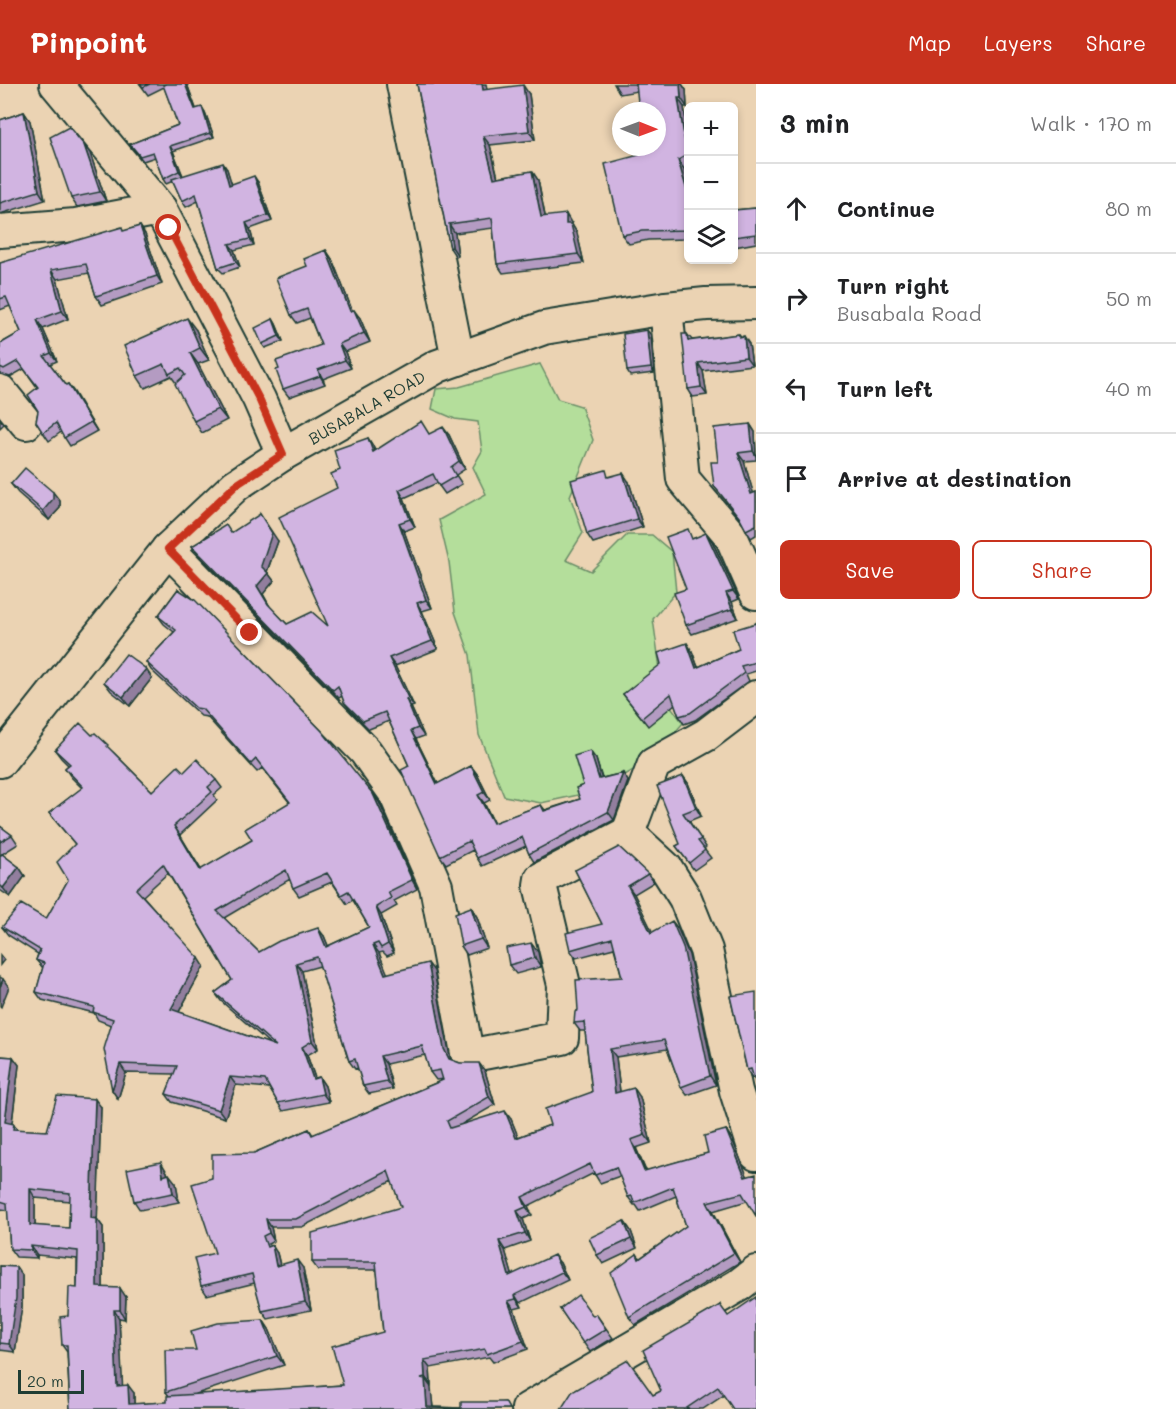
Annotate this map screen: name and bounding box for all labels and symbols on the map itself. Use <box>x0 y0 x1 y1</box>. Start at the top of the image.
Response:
north arrow <box>612 102 666 156</box>
route start <box>155 214 181 240</box>
street label: BUSABALA ROAD <box>304 365 429 448</box>
route end <box>236 619 262 645</box>
scale bar <box>18 1367 84 1394</box>

